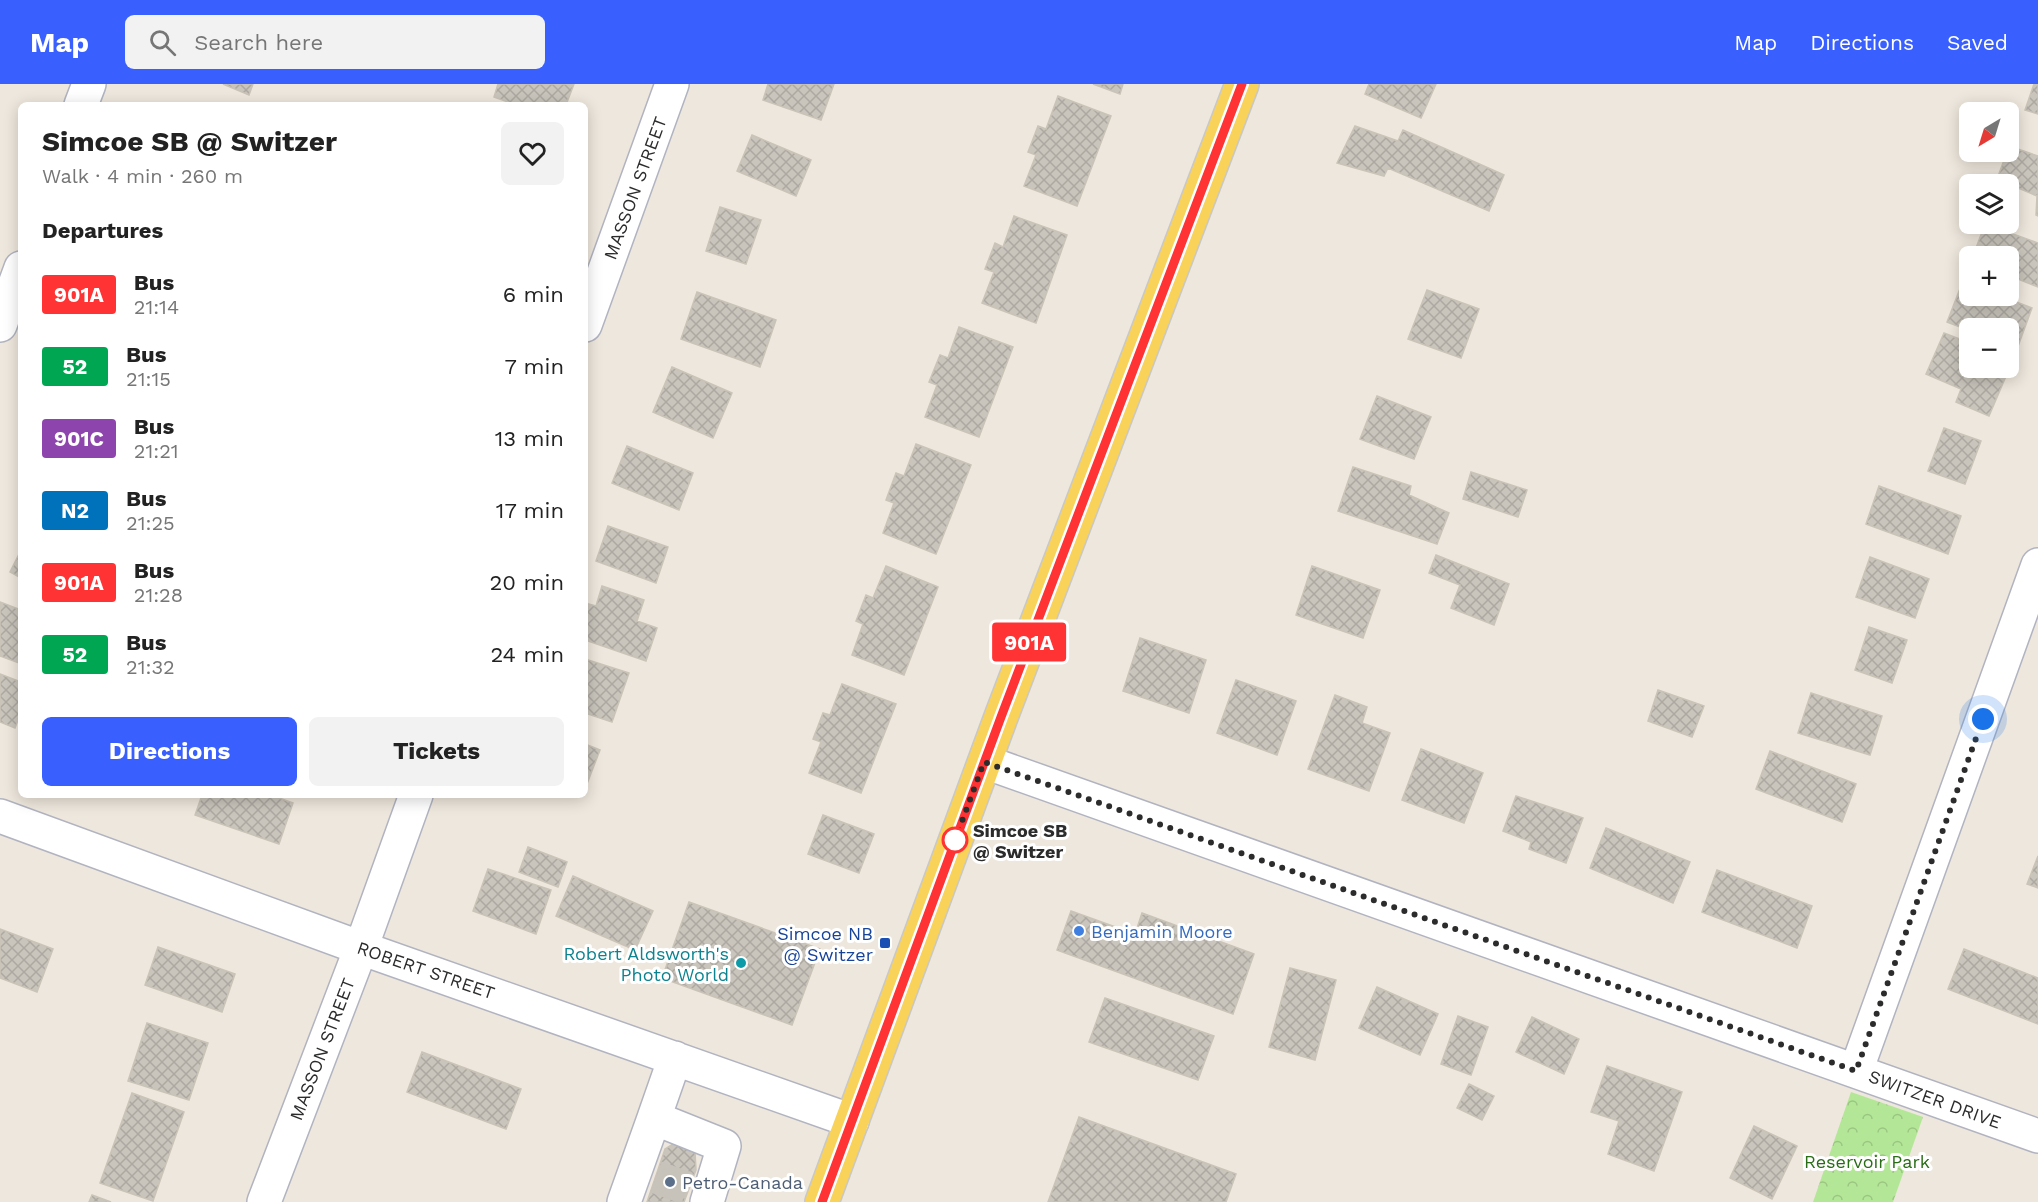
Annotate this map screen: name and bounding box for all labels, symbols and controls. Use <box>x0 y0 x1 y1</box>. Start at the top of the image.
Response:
search box <box>125 15 545 69</box>
text: Map <box>30 26 89 59</box>
icon: search <box>146 26 179 59</box>
text: Search here <box>194 30 323 55</box>
text: Map <box>1734 30 1777 55</box>
text: Directions <box>1810 30 1914 55</box>
text: Saved <box>1947 30 2008 55</box>
north arrow <box>1959 102 2019 162</box>
map controls <box>1959 102 2019 378</box>
street label: MASSON STREET <box>599 113 671 262</box>
button: heart <box>501 122 564 185</box>
text: Simcoe SB @ Switzer <box>42 125 337 158</box>
text: Walk · 4 min · 260 m <box>42 164 243 188</box>
button: layers <box>1959 174 2019 234</box>
text: Departures <box>42 218 163 243</box>
button: + <box>1959 246 2019 306</box>
text: Bus <box>134 270 174 295</box>
text: 901A <box>54 282 104 307</box>
text: 6 min <box>503 282 564 307</box>
text: 21:14 <box>134 295 179 319</box>
button: − <box>1959 318 2019 378</box>
text: Bus <box>126 342 166 367</box>
text: 52 <box>63 354 87 379</box>
text: 7 min <box>504 354 564 379</box>
text: 21:15 <box>126 367 171 391</box>
text: Bus <box>134 414 174 439</box>
text: 901C <box>54 426 104 451</box>
text: 13 min <box>495 426 564 451</box>
text: 21:21 <box>134 439 179 463</box>
text: Bus <box>126 486 166 511</box>
text: N2 <box>61 498 89 523</box>
text: 17 min <box>496 498 564 523</box>
text: 21:25 <box>126 511 175 535</box>
text: Bus <box>134 558 174 583</box>
text: 901A <box>54 570 104 595</box>
text: 20 min <box>490 570 564 595</box>
text: 21:28 <box>134 583 183 607</box>
line badge: 901A <box>987 622 1071 662</box>
text: Bus <box>126 630 166 655</box>
text: 901A <box>1004 630 1054 655</box>
text: 52 <box>63 642 87 667</box>
text: 24 min <box>490 642 564 667</box>
text: 21:32 <box>126 655 175 679</box>
your location <box>1968 704 1998 734</box>
button: Directions <box>42 717 297 786</box>
button: Tickets <box>309 717 564 786</box>
place label: Simcoe SB @ Switzer <box>973 820 1067 862</box>
marker: Simcoe SB @ Switzer <box>942 827 968 853</box>
place label: Benjamin Moore <box>1091 921 1233 942</box>
place label: Simcoe NB @ Switzer <box>777 923 873 965</box>
marker: Benjamin Moore <box>1072 924 1086 938</box>
marker: Simcoe NB @ Switzer <box>878 936 892 950</box>
street label: ROBERT STREET <box>354 937 498 1003</box>
place label: Robert Aldsworth's Photo World <box>563 943 729 985</box>
marker: Robert Aldsworth's Photo World <box>734 956 748 970</box>
street label: MASSON STREET <box>285 975 359 1123</box>
street label: SWITZER DRIVE <box>1866 1065 2004 1133</box>
park label: Reservoir Park <box>1804 1151 1930 1172</box>
place label: Petro-Canada <box>682 1172 803 1193</box>
marker: Petro-Canada <box>663 1175 677 1189</box>

